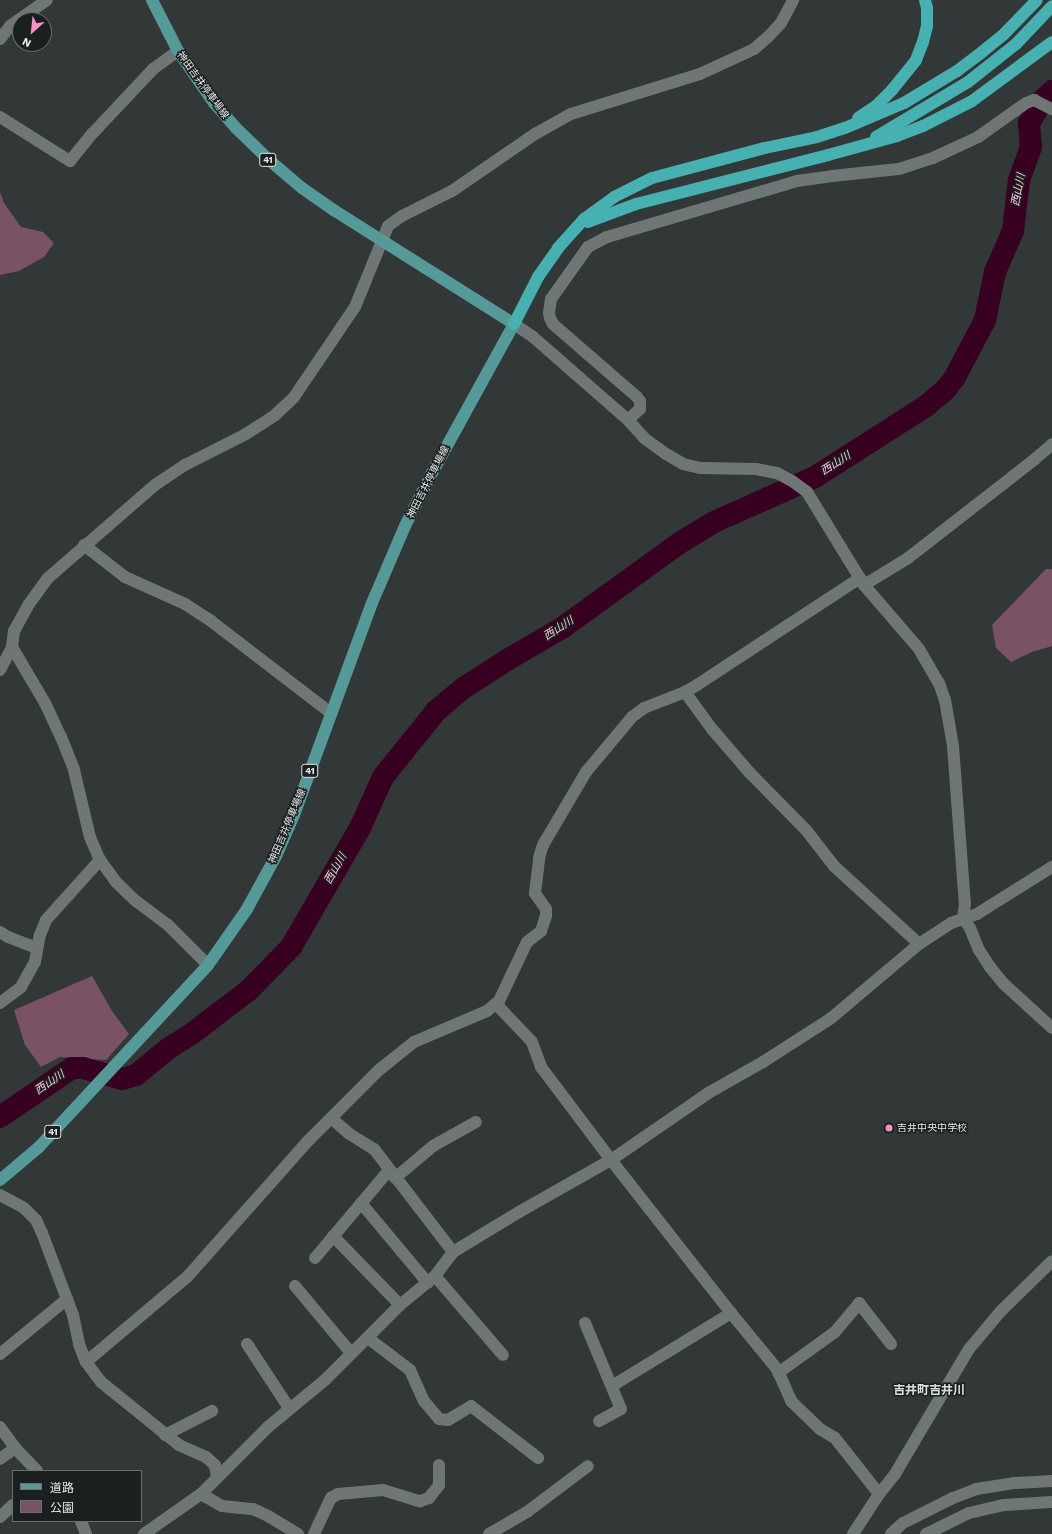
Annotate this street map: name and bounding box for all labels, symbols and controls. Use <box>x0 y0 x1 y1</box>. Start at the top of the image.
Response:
north arrow <box>12 12 52 52</box>
text: N <box>20 35 33 50</box>
street label: 神田吉井停車場線 <box>175 49 231 121</box>
road number: 41 <box>259 153 277 167</box>
water label: 西山川 <box>1009 173 1029 207</box>
street label: 神田吉井停車場線 <box>404 444 452 520</box>
water label: 西山川 <box>819 450 853 478</box>
water label: 西山川 <box>542 614 576 644</box>
road number: 41 <box>301 764 319 778</box>
street label: 神田吉井停車場線 <box>266 787 308 865</box>
water label: 西山川 <box>322 851 350 887</box>
water label: 西山川 <box>33 1068 67 1098</box>
place label: 吉井中央中学校 <box>897 1122 967 1134</box>
marker: 吉井中央中学校 <box>884 1123 894 1133</box>
road number: 41 <box>44 1125 62 1139</box>
district label: 吉井町吉井川 <box>893 1384 965 1398</box>
legend <box>12 1470 142 1522</box>
text: 道路 <box>50 1481 74 1495</box>
text: 公園 <box>50 1501 74 1515</box>

